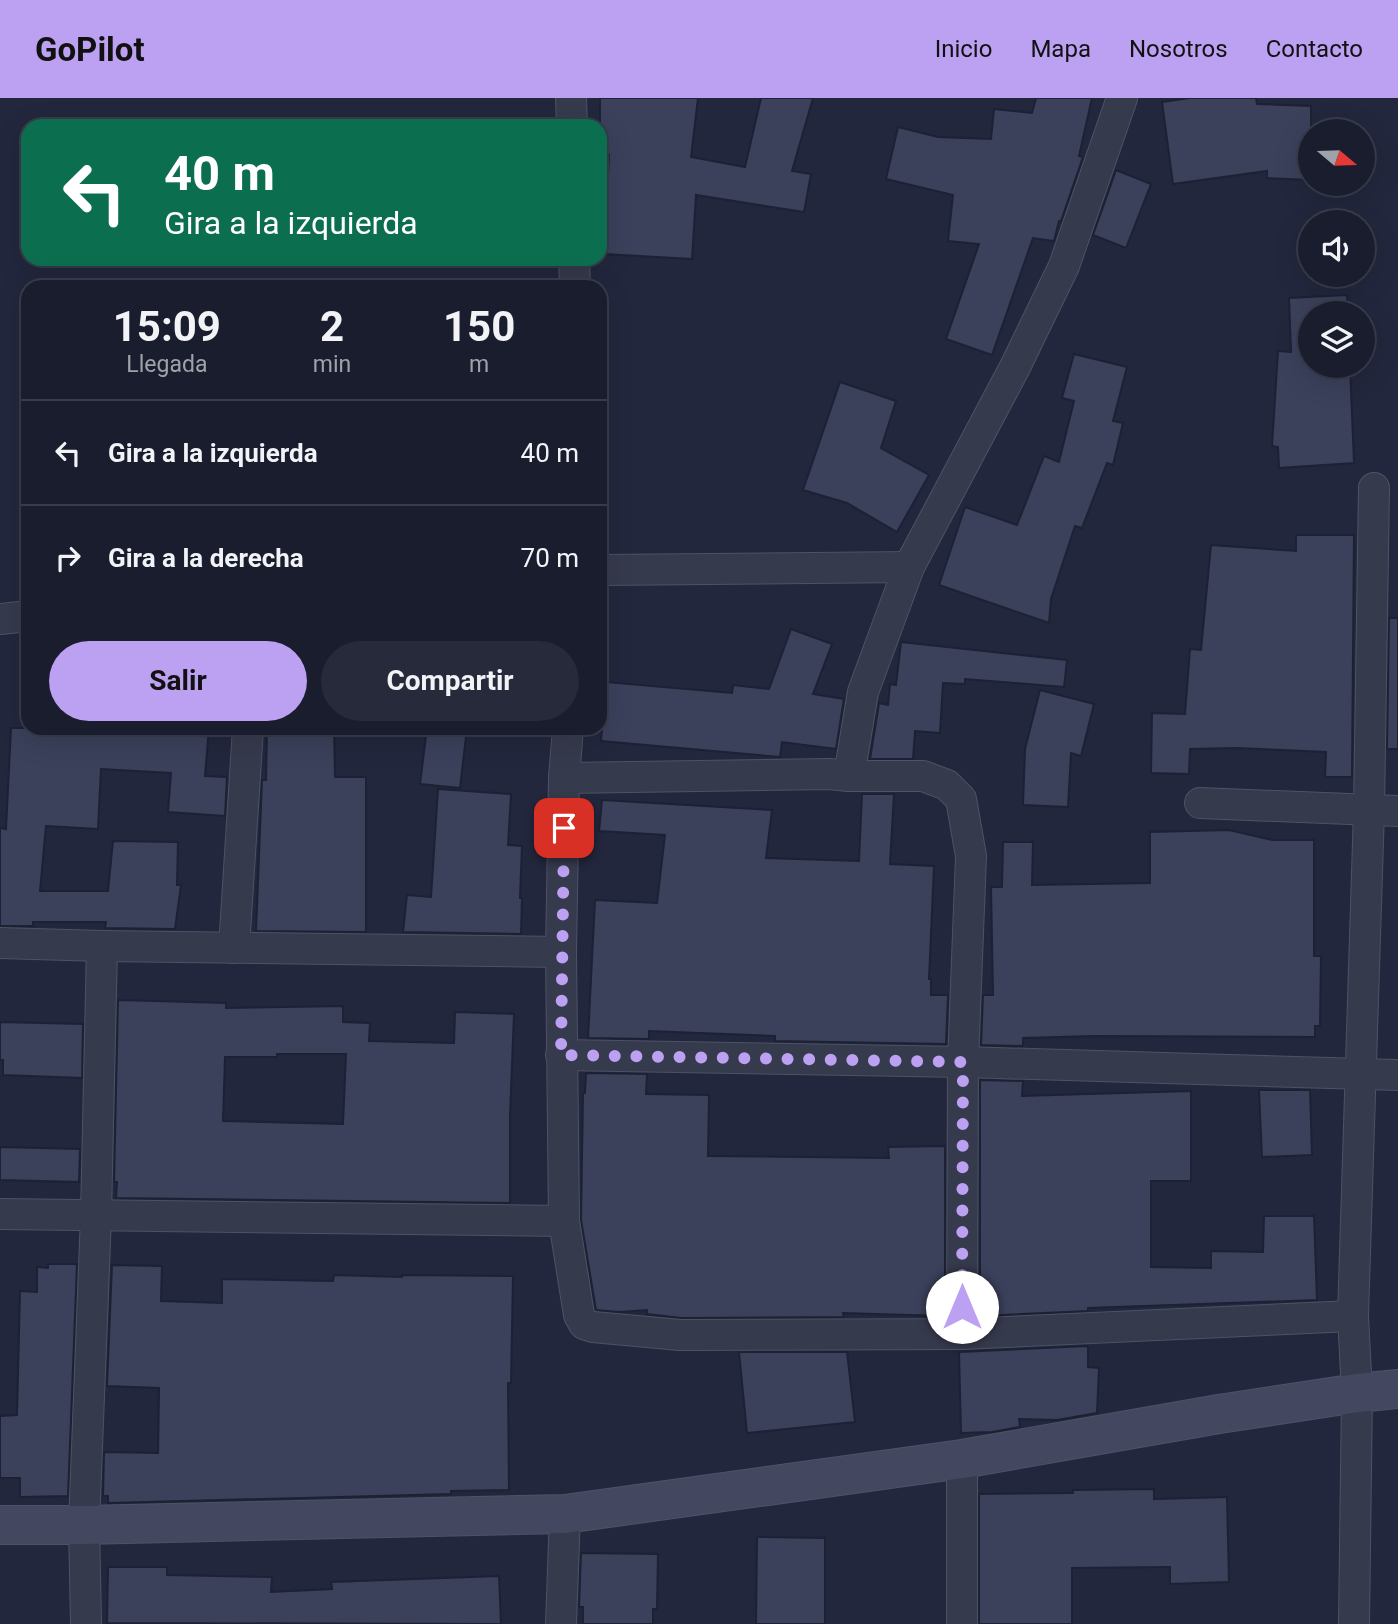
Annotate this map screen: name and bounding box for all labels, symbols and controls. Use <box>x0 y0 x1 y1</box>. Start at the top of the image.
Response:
text: GoPilot <box>35 30 145 69</box>
text: Inicio <box>935 35 992 63</box>
text: Mapa <box>1030 35 1091 63</box>
text: Nosotros <box>1129 35 1228 63</box>
text: Contacto <box>1266 35 1363 63</box>
north arrow <box>1298 119 1376 196</box>
map controls <box>1298 119 1375 378</box>
text: 40 m <box>164 145 275 202</box>
icon: left <box>49 147 140 238</box>
text: Gira a la izquierda <box>164 204 418 242</box>
button: sound <box>1298 210 1375 287</box>
button: layers <box>1298 301 1375 378</box>
text: 15:09 <box>113 302 221 351</box>
text: 2 <box>320 302 344 351</box>
text: 150 <box>443 302 515 351</box>
text: Llegada <box>126 351 207 378</box>
text: min <box>313 351 351 378</box>
text: m <box>469 351 489 378</box>
icon: left <box>49 434 87 472</box>
text: Gira a la izquierda <box>108 438 318 468</box>
text: 40 m <box>521 438 579 468</box>
icon: right <box>49 539 87 577</box>
text: Gira a la derecha <box>108 543 304 573</box>
text: 70 m <box>521 543 579 573</box>
button: Salir <box>49 641 307 721</box>
button: Compartir <box>321 641 579 721</box>
pin <box>534 798 594 858</box>
icon: arrive <box>545 809 583 847</box>
position arrow <box>925 1270 999 1344</box>

